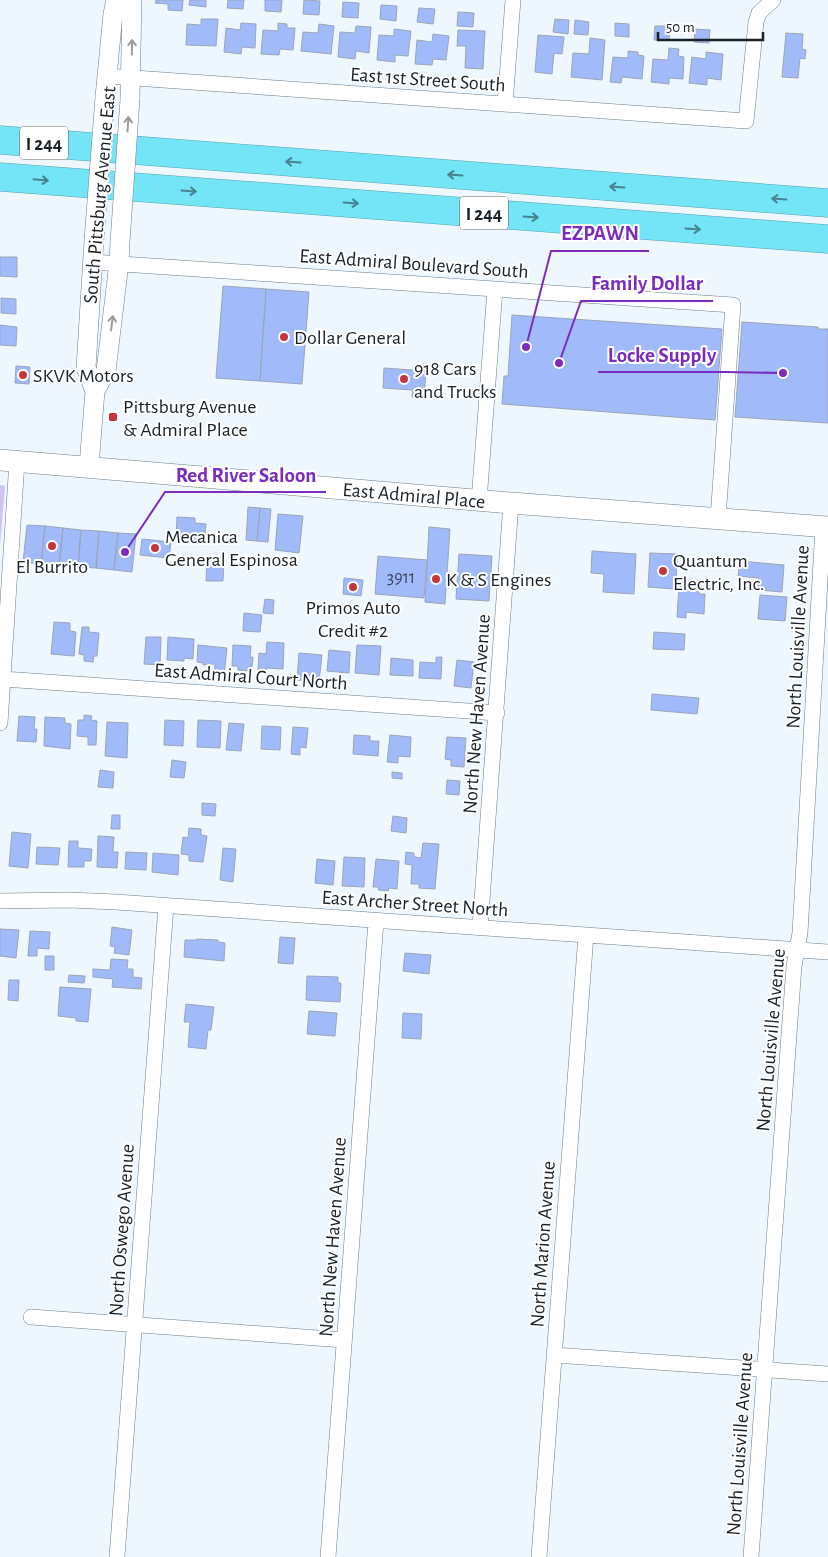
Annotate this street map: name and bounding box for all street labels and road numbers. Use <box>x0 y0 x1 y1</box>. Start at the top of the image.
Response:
street label: East 1st Street South <box>350 65 506 95</box>
street label: South Pittsburg Avenue East <box>81 85 120 305</box>
road number: I 244 <box>20 126 68 160</box>
road number: I 244 <box>460 197 508 230</box>
street label: East Admiral Boulevard South <box>299 246 529 282</box>
street label: East Admiral Place <box>342 480 486 512</box>
street label: North Louisville Avenue <box>783 545 813 729</box>
street label: North New Haven Avenue <box>460 613 494 815</box>
street label: East Admiral Court North <box>154 660 348 694</box>
street label: East Archer Street North <box>321 888 509 920</box>
street label: North Louisville Avenue <box>753 948 789 1132</box>
street label: North New Haven Avenue <box>316 1136 350 1338</box>
street label: North Oswego Avenue <box>106 1143 138 1317</box>
street label: North Marion Avenue <box>527 1160 559 1328</box>
street label: North Louisville Avenue <box>724 1352 756 1536</box>

